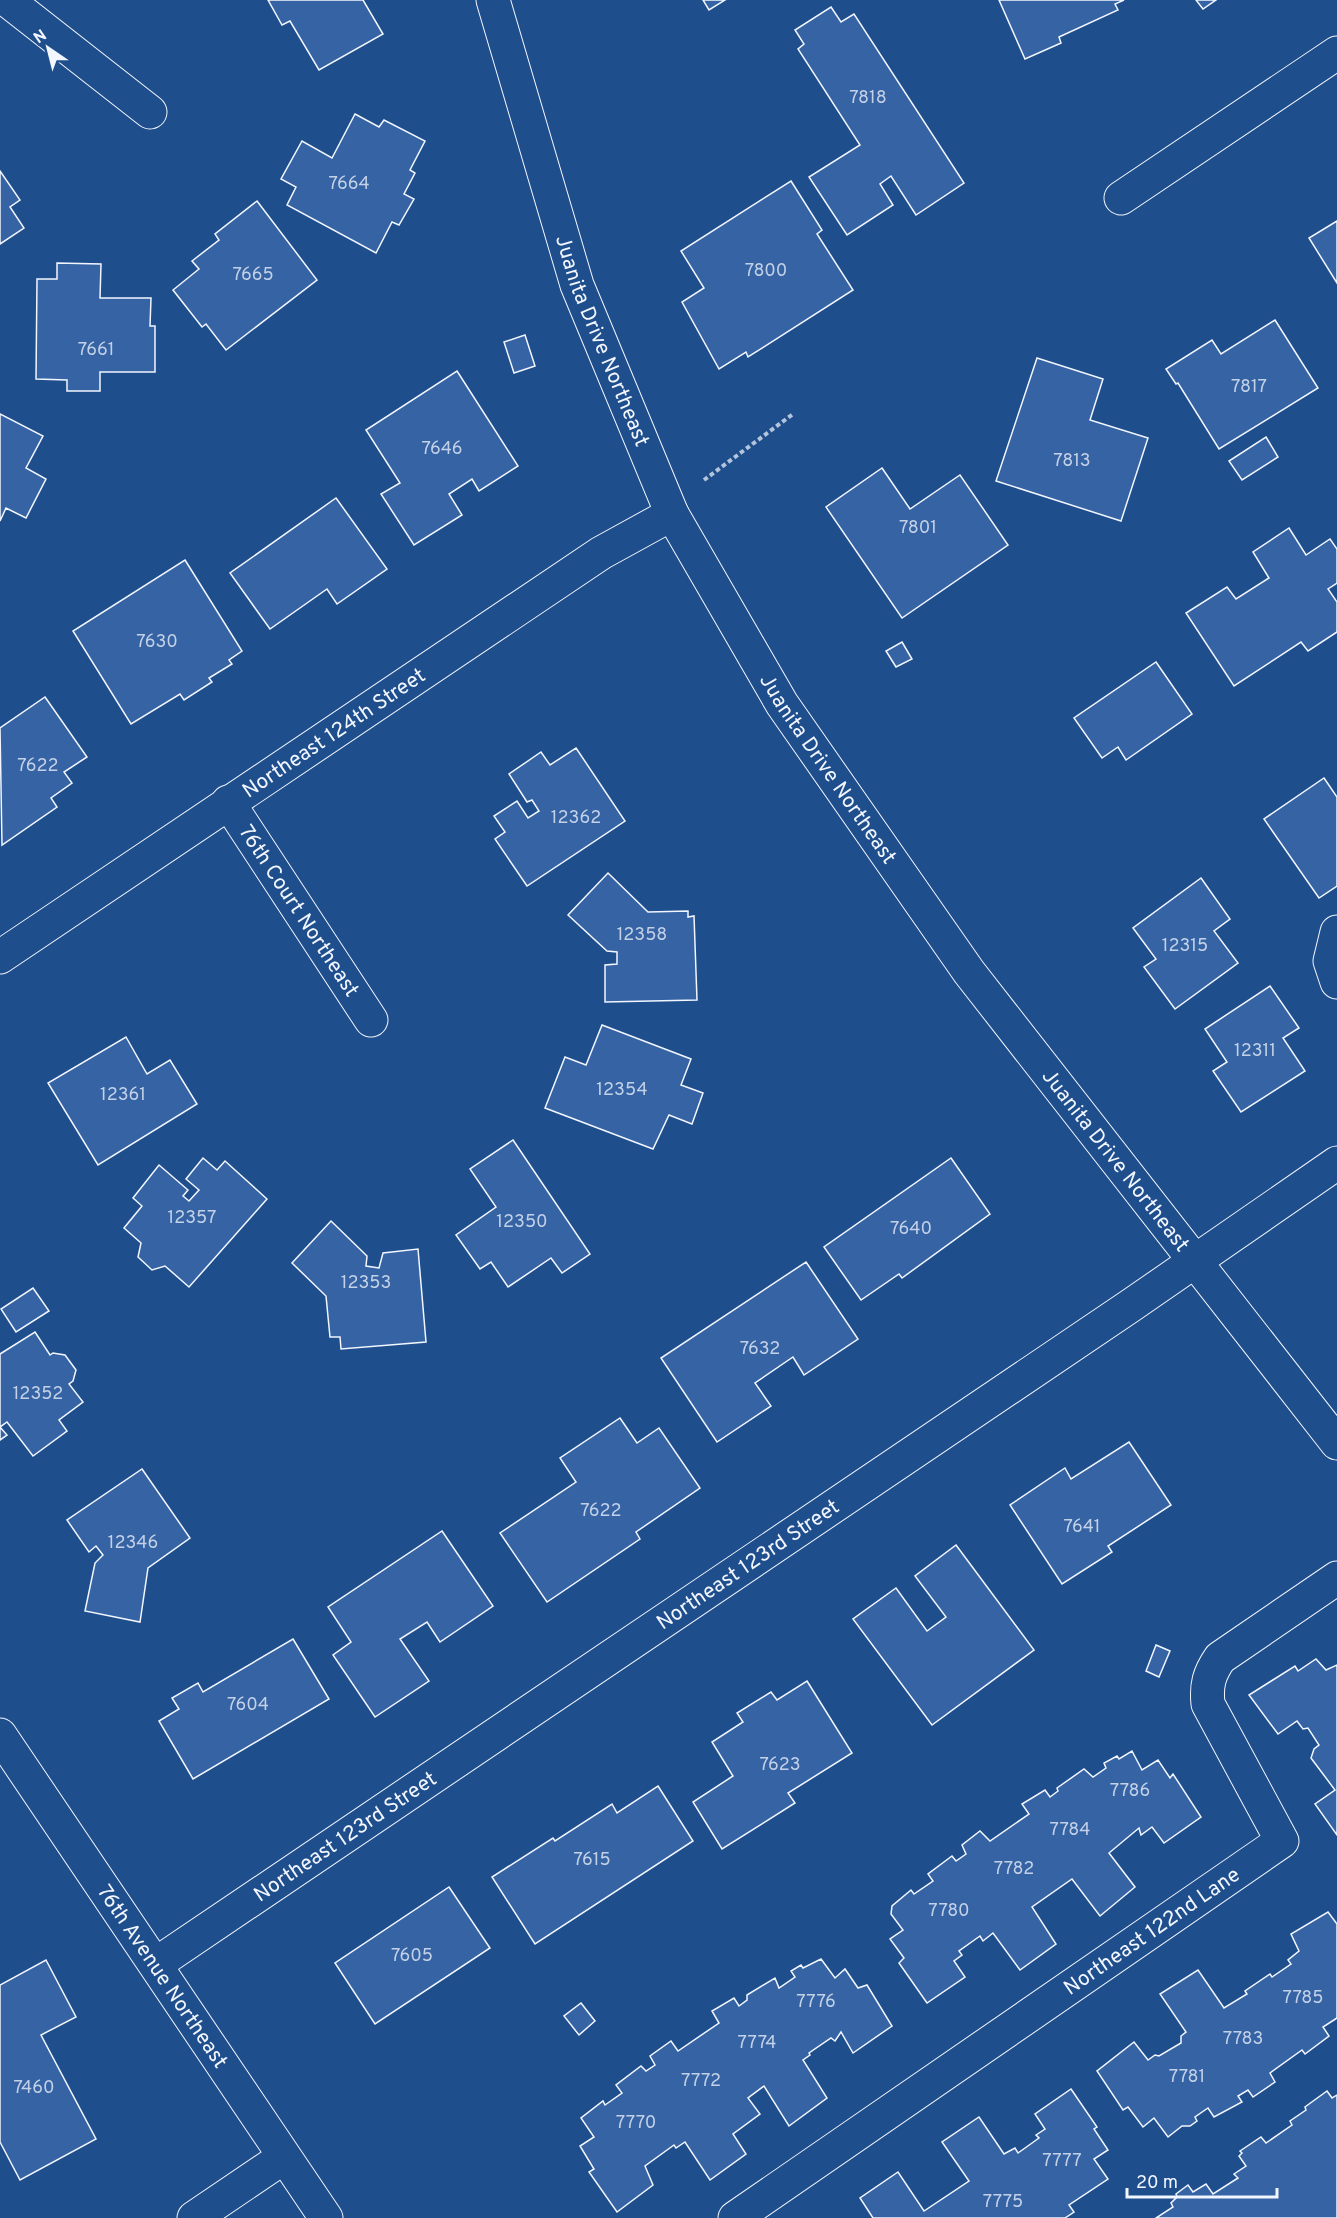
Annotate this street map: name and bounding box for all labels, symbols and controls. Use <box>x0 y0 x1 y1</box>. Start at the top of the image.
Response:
north arrow <box>18 18 78 78</box>
text: N <box>30 26 51 49</box>
house number: 7818 <box>849 87 887 110</box>
house number: 7664 <box>328 173 370 196</box>
street label: Juanita Drive Northeast <box>548 232 655 451</box>
house number: 7800 <box>745 260 787 283</box>
house number: 7665 <box>232 264 274 287</box>
house number: 7661 <box>78 339 114 362</box>
house number: 7817 <box>1231 376 1267 399</box>
house number: 7646 <box>421 438 463 461</box>
house number: 7813 <box>1053 450 1091 473</box>
house number: 7801 <box>899 517 937 540</box>
house number: 7630 <box>136 631 178 654</box>
street label: Northeast 124th Street <box>238 663 431 805</box>
street label: Juanita Drive Northeast <box>752 669 902 870</box>
house number: 7622 <box>17 755 59 778</box>
house number: 12362 <box>551 807 601 830</box>
street label: 76th Court Northeast <box>232 820 364 1003</box>
house number: 12358 <box>617 924 667 947</box>
house number: 12315 <box>1162 935 1208 958</box>
house number: 12311 <box>1234 1040 1276 1063</box>
street label: Juanita Drive Northeast <box>1035 1064 1195 1258</box>
house number: 12354 <box>596 1079 648 1102</box>
house number: 12361 <box>100 1084 146 1107</box>
house number: 12357 <box>168 1207 216 1230</box>
house number: 12350 <box>496 1211 548 1234</box>
house number: 7640 <box>890 1218 932 1241</box>
house number: 12353 <box>341 1272 391 1295</box>
house number: 7632 <box>740 1338 780 1361</box>
house number: 12352 <box>13 1383 63 1406</box>
street label: Northeast 123rd Street <box>652 1494 845 1637</box>
house number: 7622 <box>580 1500 622 1523</box>
house number: 7641 <box>1063 1516 1101 1539</box>
house number: 12346 <box>108 1532 158 1555</box>
house number: 7604 <box>227 1694 269 1717</box>
house number: 7623 <box>759 1754 801 1777</box>
street label: Northeast 123rd Street <box>249 1766 442 1909</box>
house number: 7786 <box>1110 1780 1150 1803</box>
house number: 7784 <box>1049 1819 1091 1842</box>
house number: 7615 <box>573 1849 611 1872</box>
house number: 7782 <box>994 1858 1034 1881</box>
street label: Northeast 122nd Lane <box>1059 1862 1246 2002</box>
street label: 76th Avenue Northeast <box>90 1880 233 2074</box>
house number: 7780 <box>928 1900 970 1923</box>
house number: 7605 <box>391 1945 433 1968</box>
house number: 7785 <box>1282 1987 1324 2010</box>
house number: 7776 <box>796 1991 836 2014</box>
house number: 7783 <box>1223 2028 1263 2051</box>
house number: 7774 <box>738 2032 776 2055</box>
house number: 7781 <box>1169 2066 1205 2089</box>
house number: 7772 <box>681 2070 721 2093</box>
house number: 7460 <box>13 2077 55 2100</box>
house number: 7770 <box>616 2112 656 2135</box>
house number: 7777 <box>1042 2150 1082 2173</box>
scale bar <box>1127 2161 1277 2199</box>
text: 20 m <box>1136 2172 1178 2195</box>
house number: 7775 <box>983 2191 1023 2214</box>

